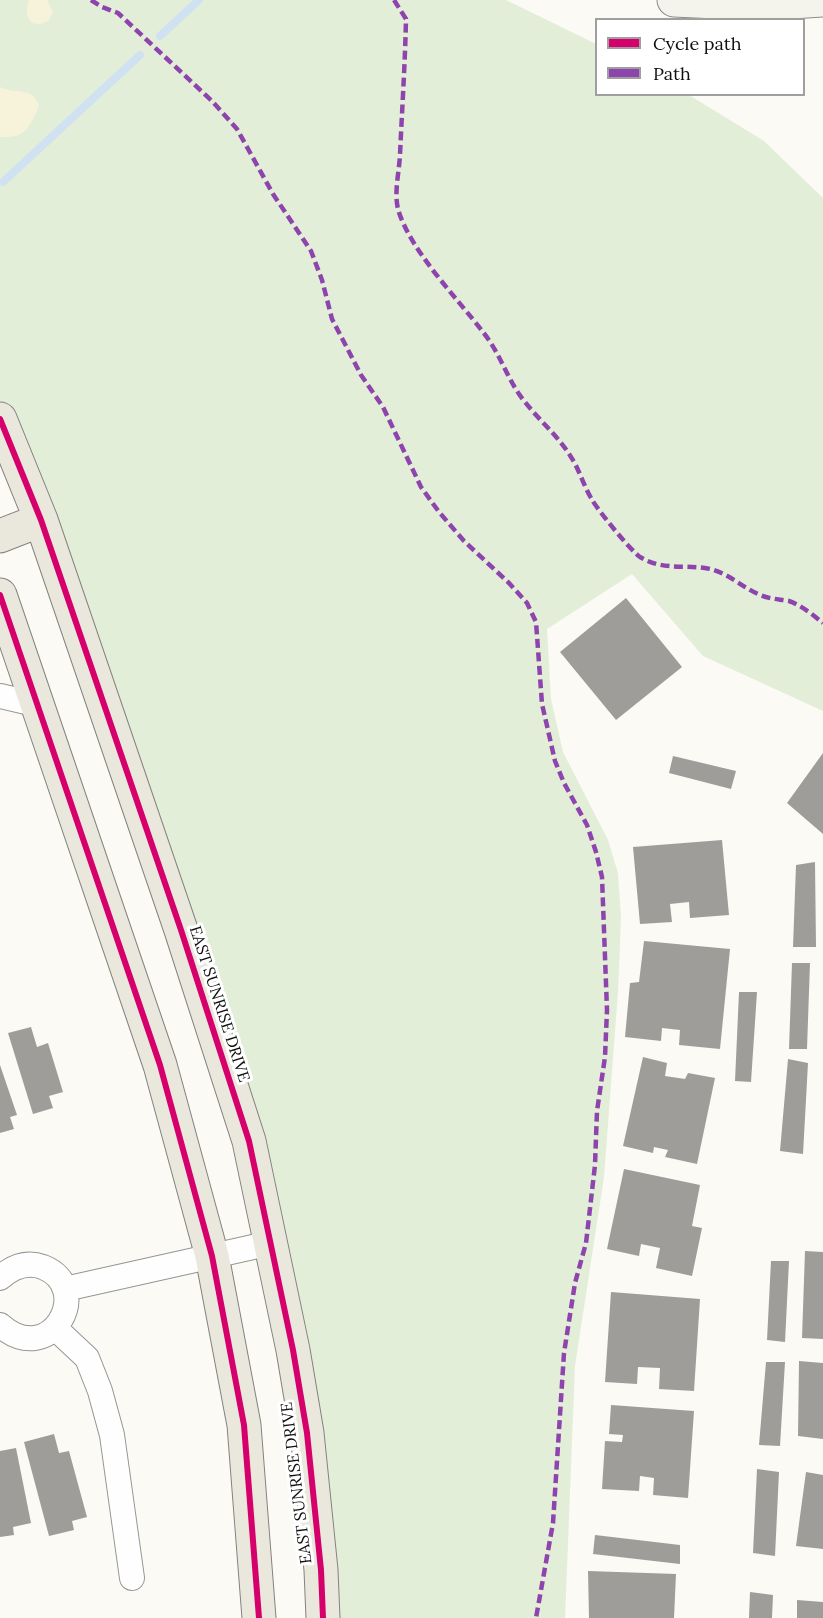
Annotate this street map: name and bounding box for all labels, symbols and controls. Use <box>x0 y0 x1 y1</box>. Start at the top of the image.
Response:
legend <box>595 18 805 96</box>
text: Cycle path <box>653 32 742 55</box>
text: Path <box>653 62 691 85</box>
street label: EAST SUNRISE DRIVE <box>185 924 253 1084</box>
street label: EAST SUNRISE DRIVE <box>278 1401 316 1565</box>

